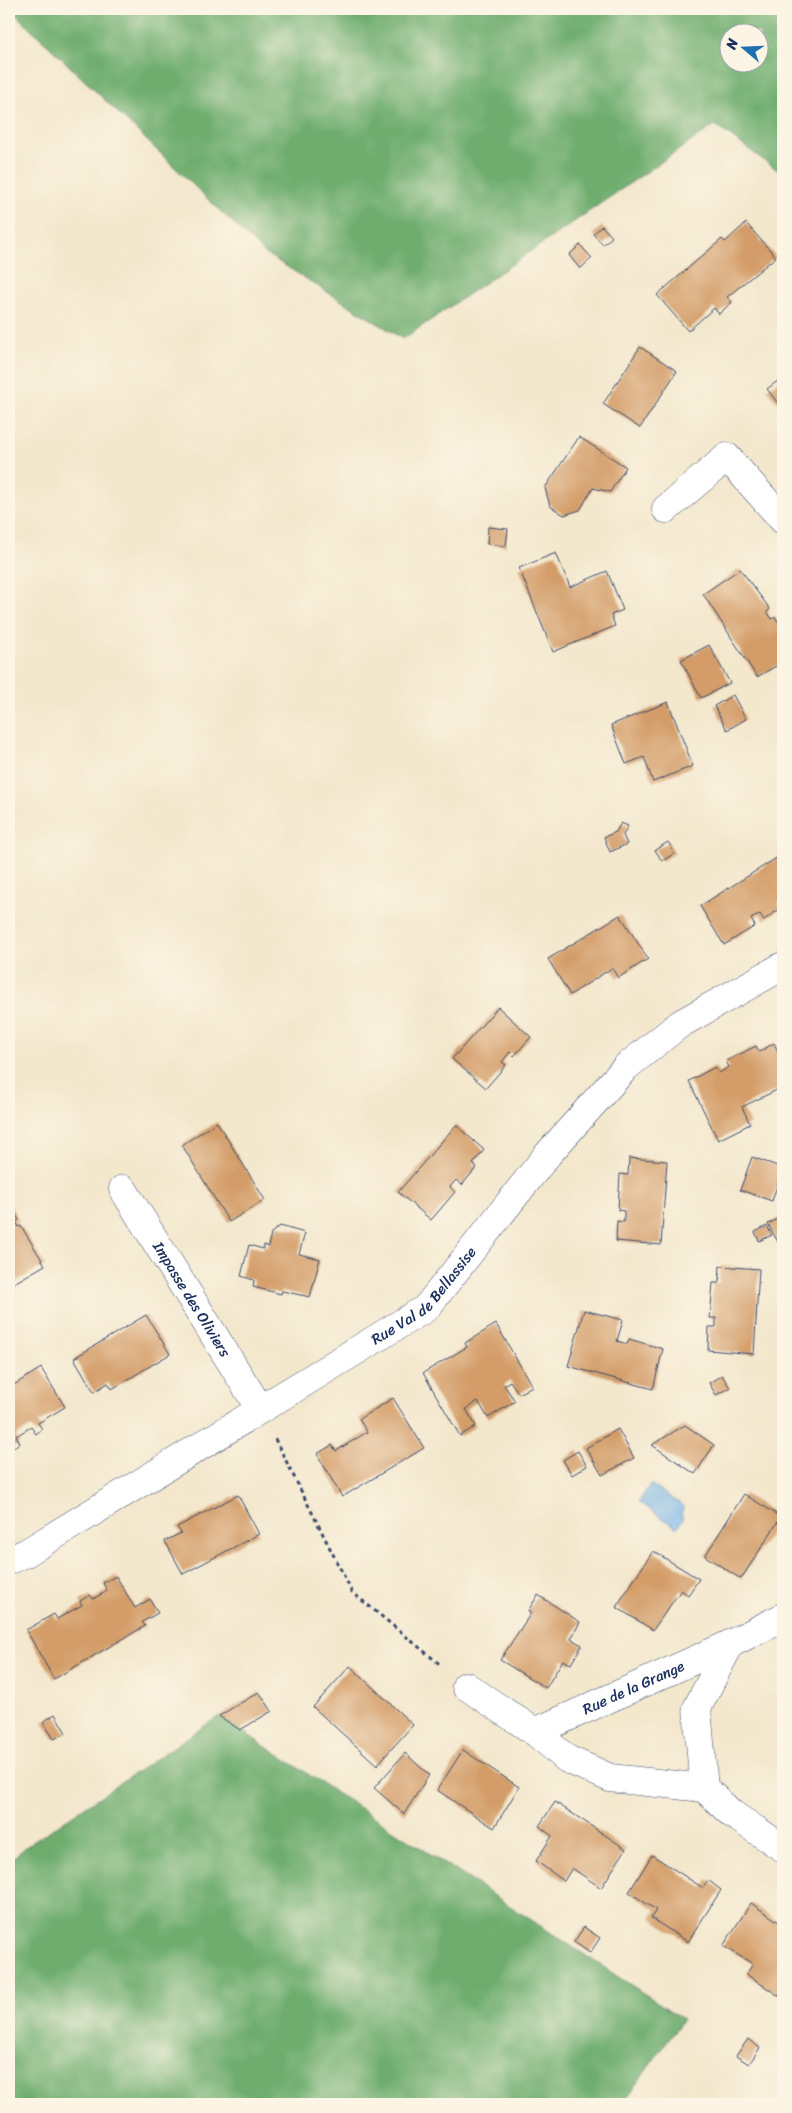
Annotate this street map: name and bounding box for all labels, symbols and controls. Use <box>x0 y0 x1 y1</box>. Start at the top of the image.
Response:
north arrow <box>720 22 770 72</box>
text: N <box>718 35 746 54</box>
street label: Impasse des Oliviers <box>145 1235 238 1363</box>
street label: Rue Val de Bellassise <box>366 1240 483 1352</box>
street label: Rue de la Grange <box>578 1653 689 1722</box>

